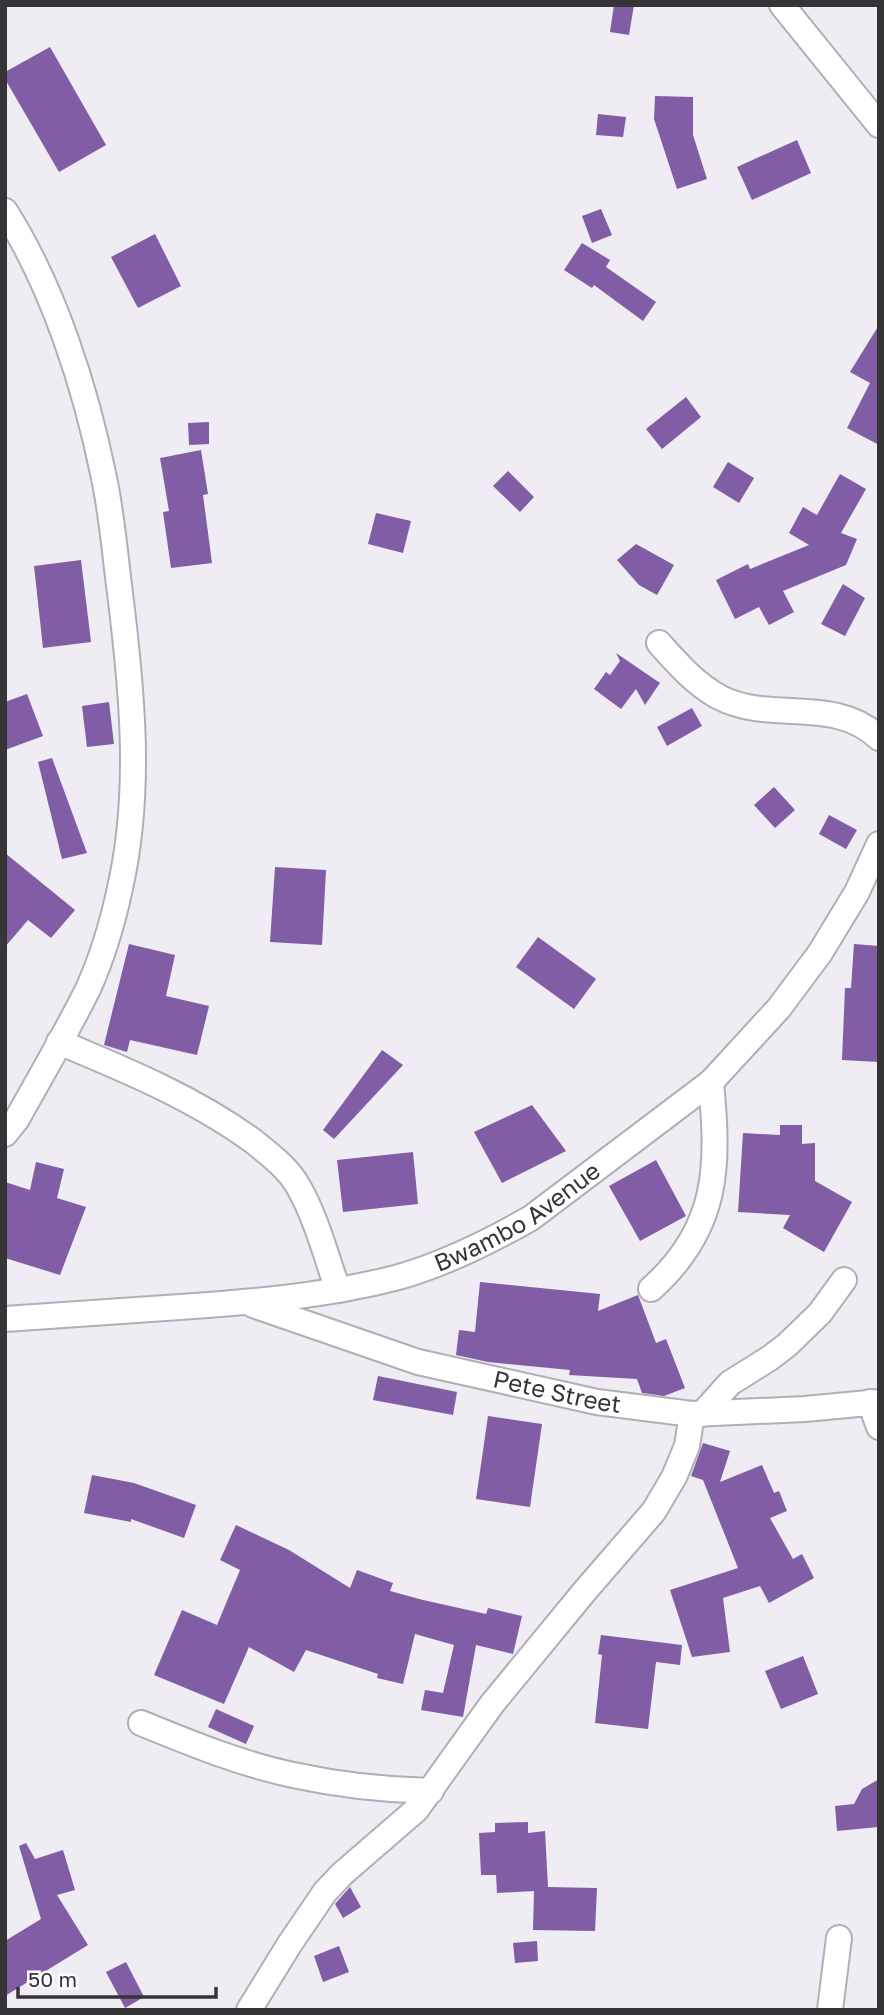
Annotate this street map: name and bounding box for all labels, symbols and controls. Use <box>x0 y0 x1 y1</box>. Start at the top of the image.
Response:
street label: Bwambo Avenue <box>429 1155 605 1277</box>
street label: Pete Street <box>491 1363 623 1418</box>
scale bar <box>18 1955 215 1999</box>
text: 50 m <box>28 1966 77 1992</box>

